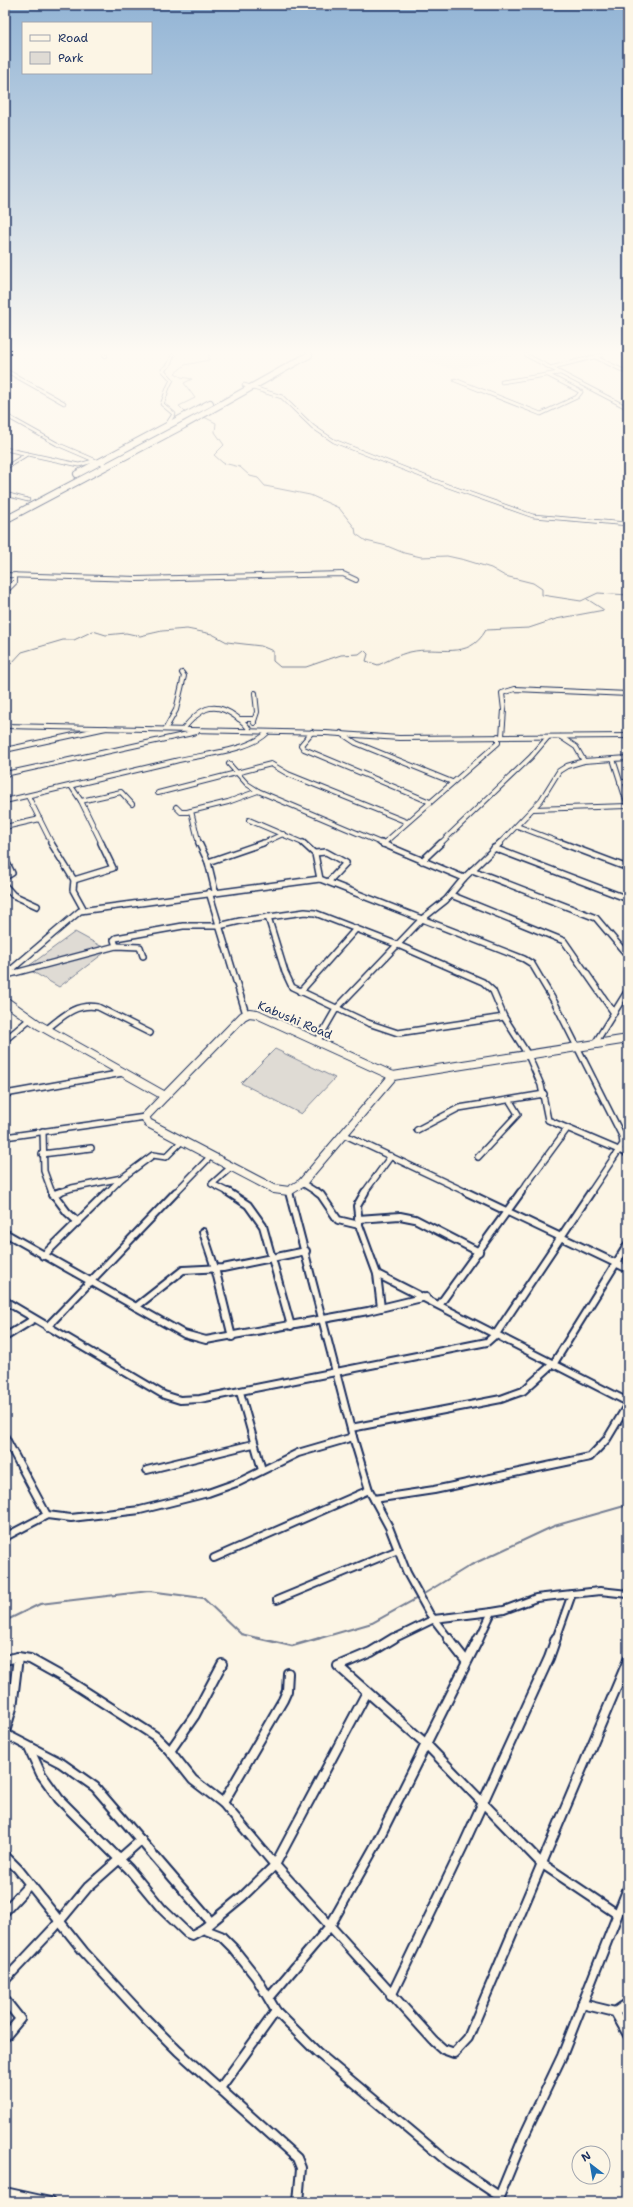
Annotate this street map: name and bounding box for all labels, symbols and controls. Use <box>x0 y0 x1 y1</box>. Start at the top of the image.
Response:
legend <box>22 22 152 74</box>
text: Road <box>58 30 89 46</box>
text: Park <box>58 50 84 66</box>
street label: Kabushi Road <box>255 997 335 1043</box>
north arrow <box>571 2145 611 2185</box>
text: N <box>579 2148 594 2166</box>

